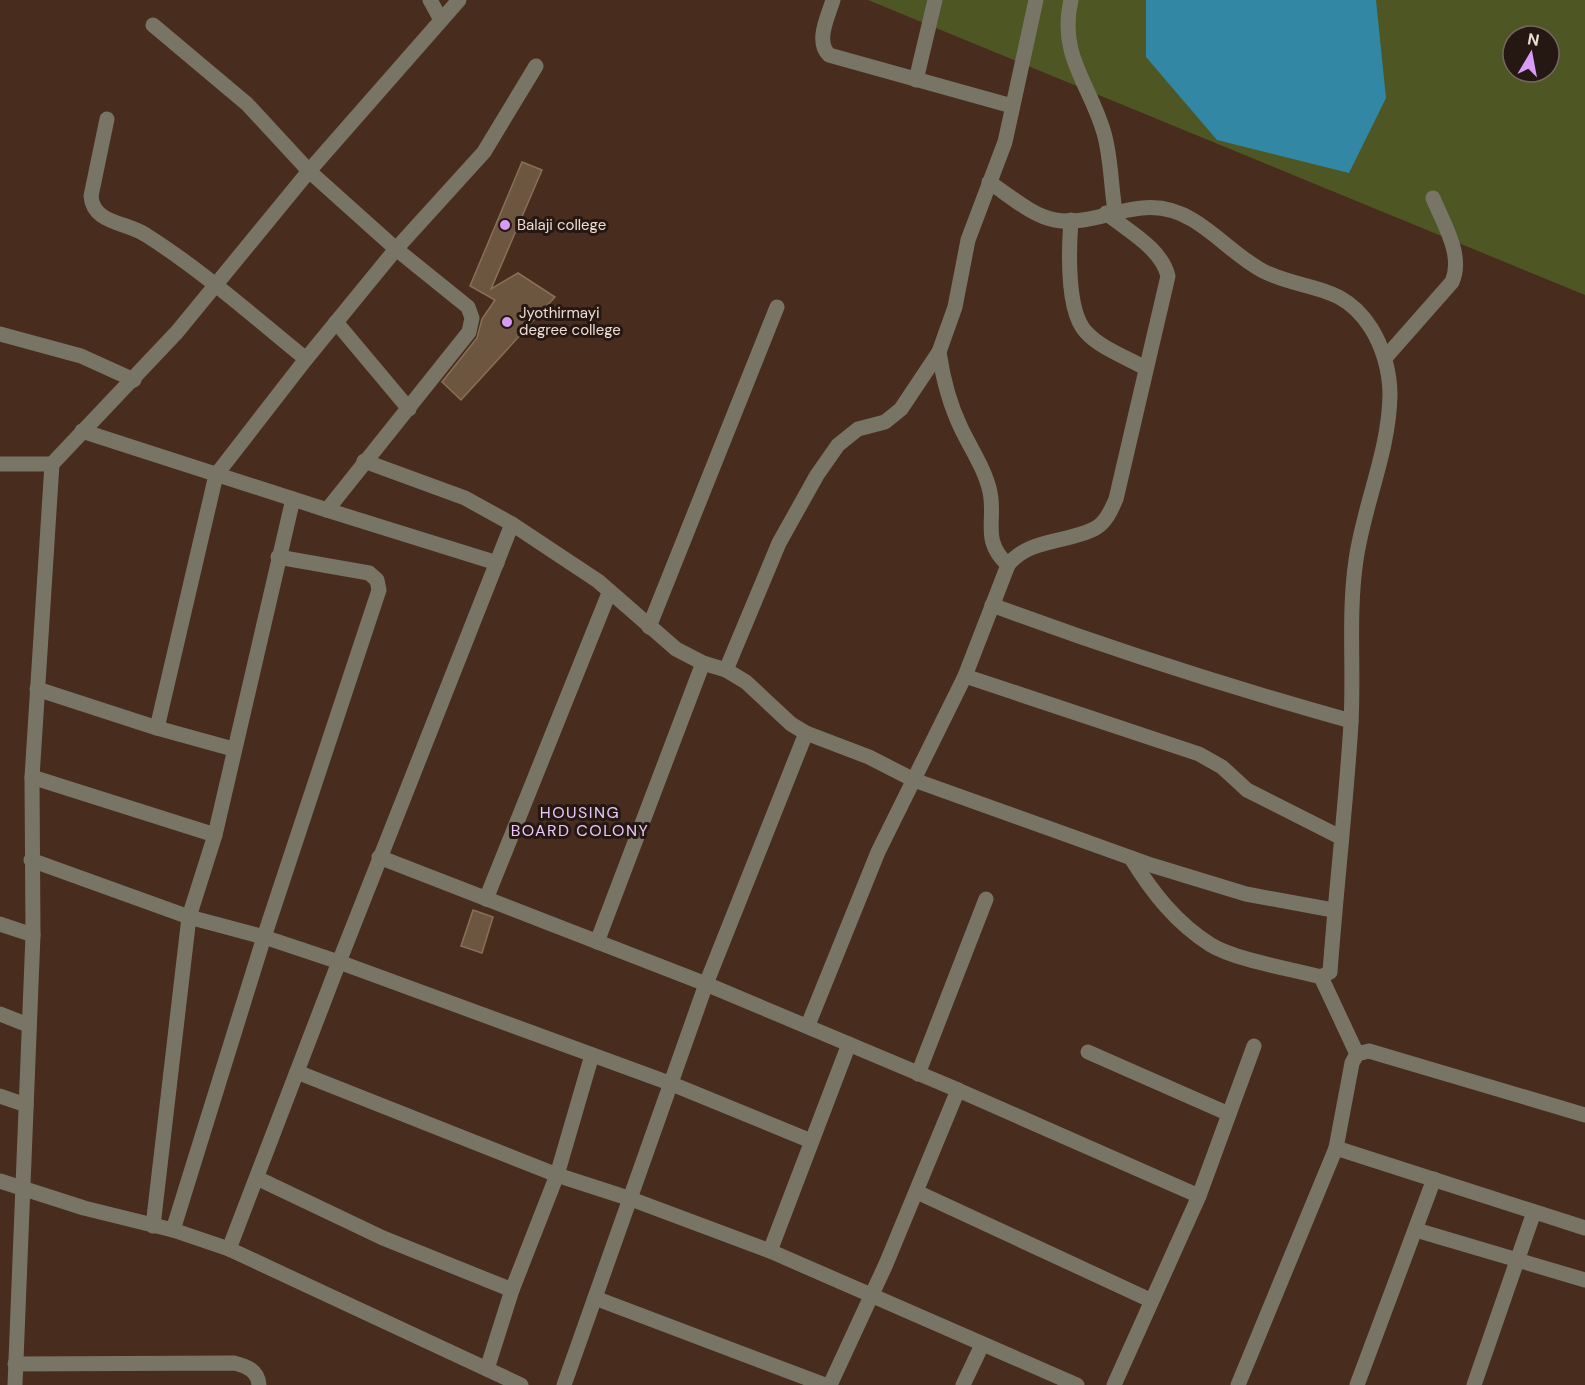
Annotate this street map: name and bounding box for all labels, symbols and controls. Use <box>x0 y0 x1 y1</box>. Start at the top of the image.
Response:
north arrow <box>1501 24 1561 84</box>
text: N <box>1526 28 1541 51</box>
place label: Balaji college <box>517 215 606 235</box>
marker: Balaji college <box>498 218 512 232</box>
place label: Jyothirmayi degree college <box>519 303 621 340</box>
marker: Jyothirmayi degree college <box>500 315 514 329</box>
district label: HOUSING BOARD COLONY <box>511 802 649 841</box>

